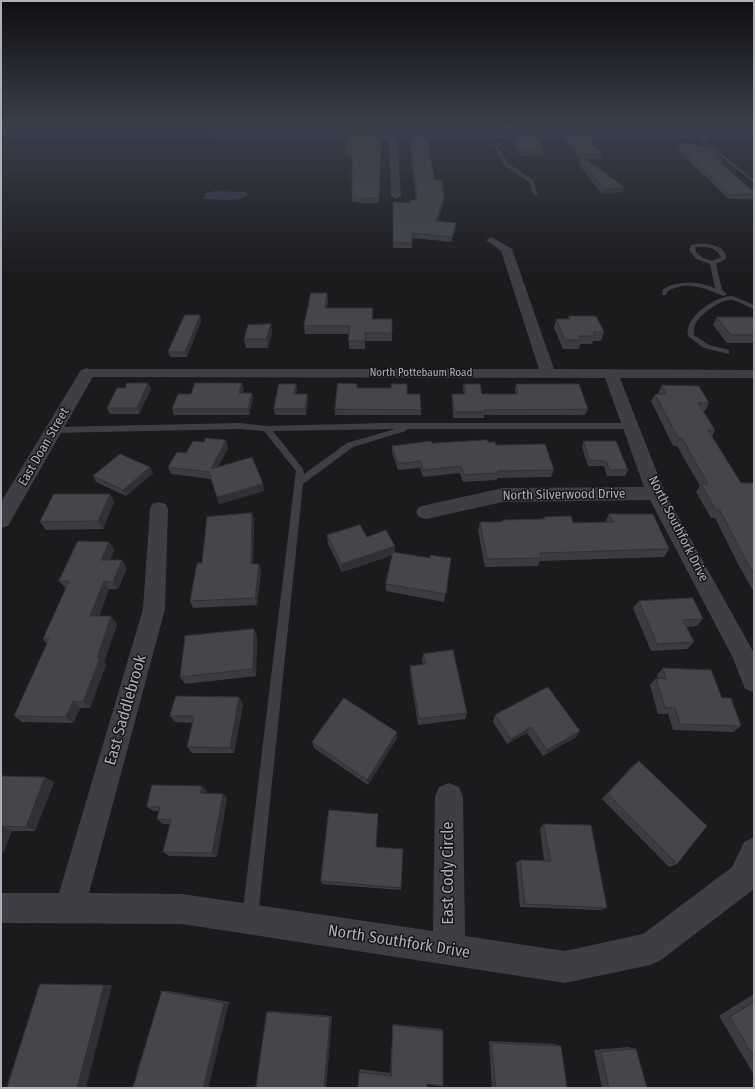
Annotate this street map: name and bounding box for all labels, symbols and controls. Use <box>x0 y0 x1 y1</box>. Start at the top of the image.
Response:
street label: North Pottebaum Road <box>370 366 472 380</box>
street label: East Doan Street <box>15 405 73 489</box>
street label: North Southfork Drive <box>645 474 711 584</box>
street label: North Silverwood Drive <box>502 486 626 504</box>
street label: East Saddlebrook <box>101 653 151 767</box>
street label: East Cody Circle <box>439 822 459 924</box>
street label: North Southfork Drive <box>327 921 471 963</box>

